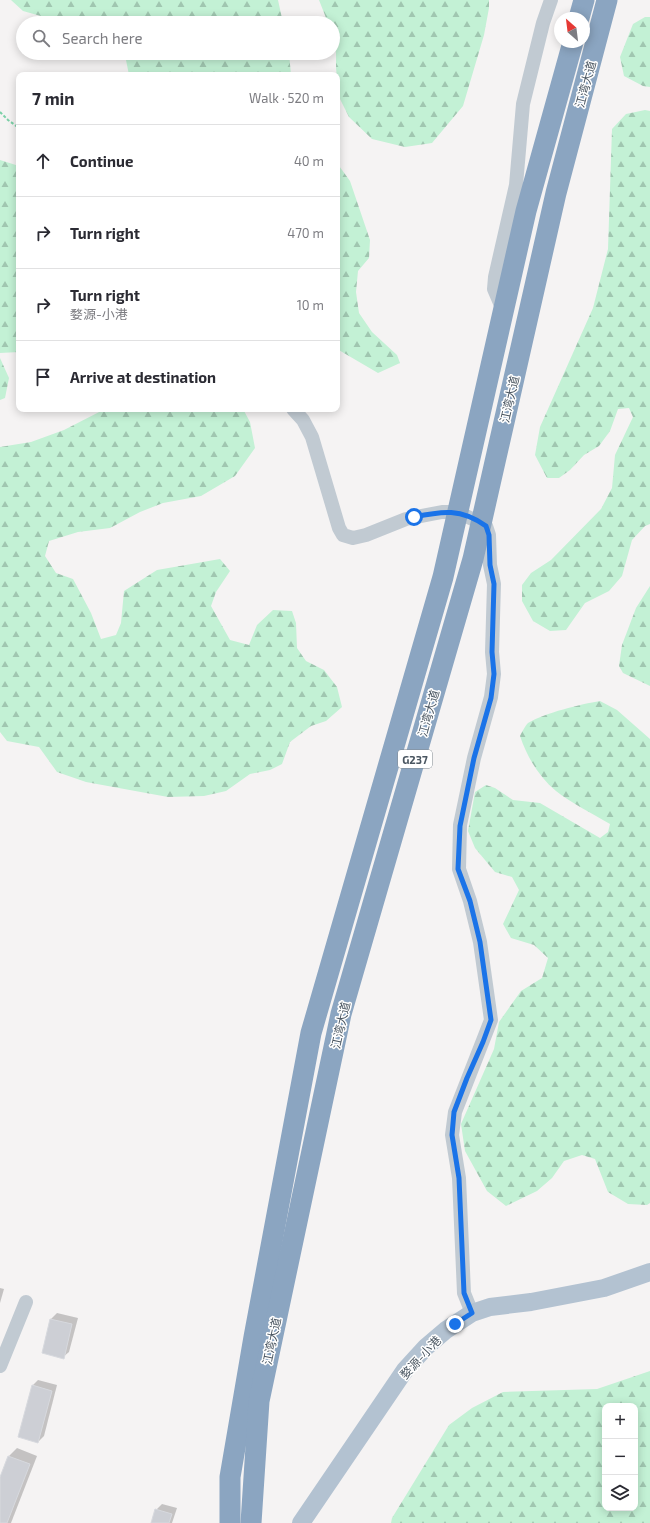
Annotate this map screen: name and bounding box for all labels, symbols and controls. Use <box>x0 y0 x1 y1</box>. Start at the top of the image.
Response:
north arrow <box>554 12 590 48</box>
search box <box>16 16 340 60</box>
icon: search <box>30 27 52 49</box>
text: Search here <box>62 29 143 47</box>
street label: 江湾大道 <box>572 59 598 109</box>
text: 7 min <box>32 88 75 108</box>
text: Walk · 520 m <box>249 90 324 106</box>
icon: ahead <box>32 150 54 172</box>
text: Continue <box>70 152 133 170</box>
text: 40 m <box>294 153 324 169</box>
icon: right <box>32 222 54 244</box>
text: Turn right <box>70 224 140 242</box>
text: 470 m <box>287 225 324 241</box>
text: Turn right <box>70 286 140 304</box>
icon: right <box>32 294 54 316</box>
text: 10 m <box>297 297 324 313</box>
text: 婺源-小港 <box>70 306 128 322</box>
icon: arrive <box>32 366 54 388</box>
text: Arrive at destination <box>70 368 216 386</box>
street label: 江湾大道 <box>497 374 521 424</box>
route start <box>405 508 423 526</box>
street label: 江湾大道 <box>415 688 441 738</box>
road number: G237 <box>398 750 432 768</box>
street label: 江湾大道 <box>328 1000 352 1050</box>
route end <box>446 1315 464 1333</box>
street label: 江湾大道 <box>259 1316 283 1366</box>
street label: 婺源-小港 <box>397 1333 443 1381</box>
map controls <box>602 1403 638 1511</box>
button: + <box>602 1403 638 1439</box>
button: − <box>602 1439 638 1475</box>
button: layers <box>602 1475 638 1511</box>

